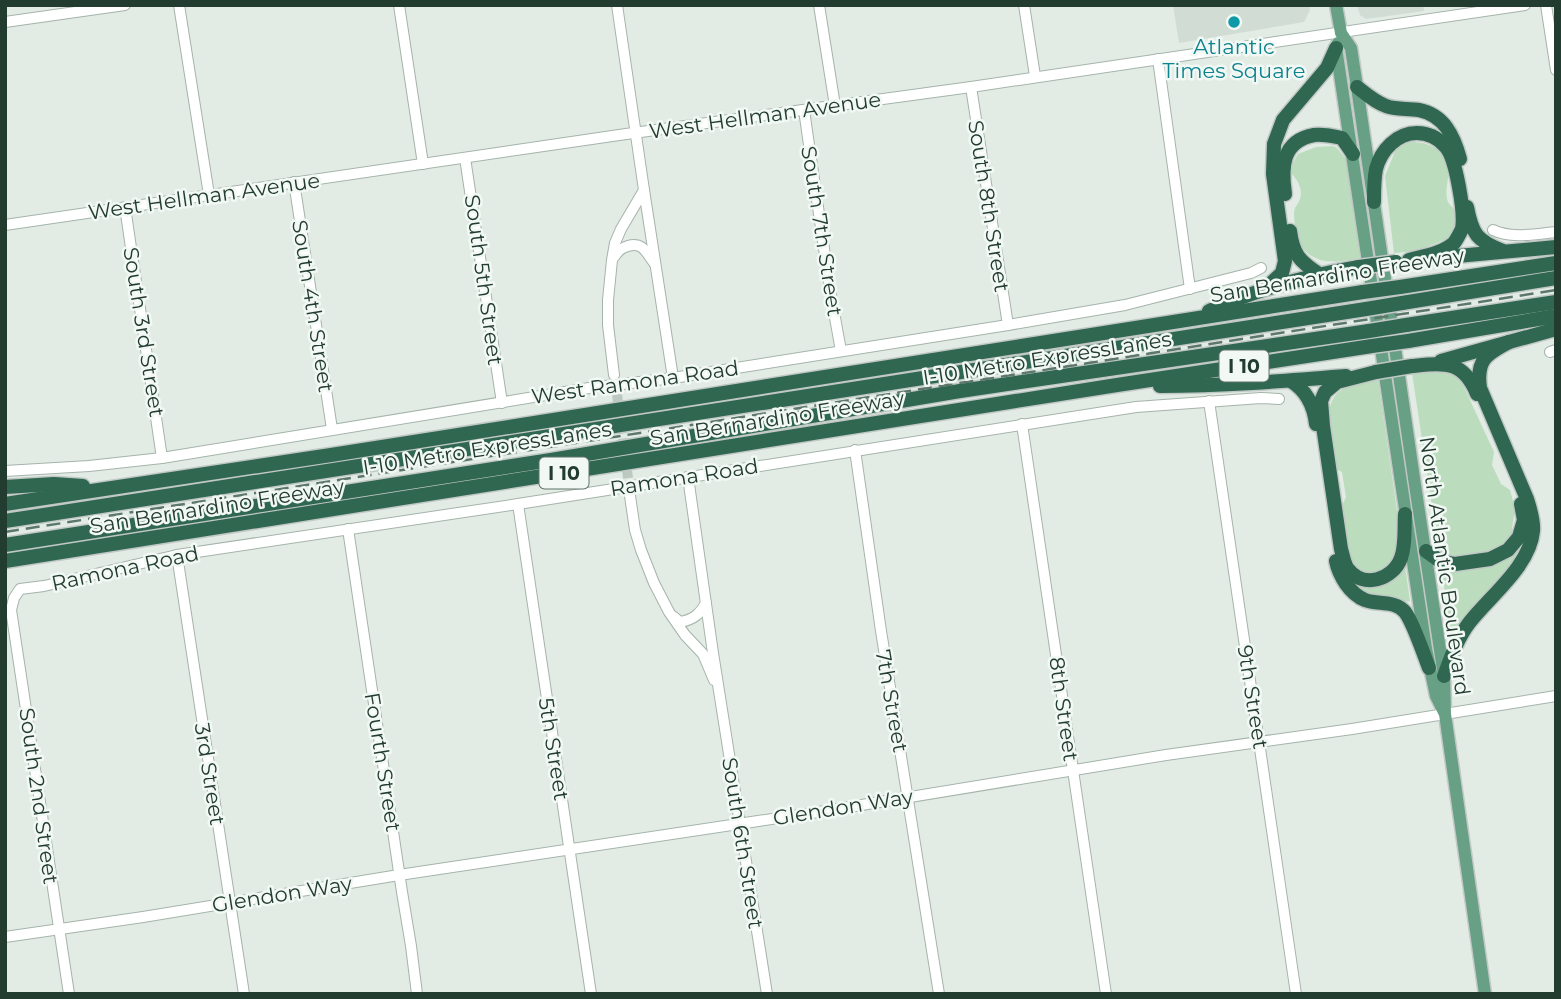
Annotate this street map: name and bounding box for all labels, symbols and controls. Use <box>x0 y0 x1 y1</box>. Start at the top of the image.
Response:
marker: Atlantic Times Square <box>1226 14 1242 30</box>
place label: Atlantic Times Square <box>1163 34 1305 83</box>
street label: West Hellman Avenue <box>647 86 883 144</box>
street label: South 8th Street <box>963 118 1015 294</box>
street label: South 7th Street <box>796 144 848 318</box>
street label: West Hellman Avenue <box>86 167 322 225</box>
street label: South 5th Street <box>460 193 508 367</box>
street label: South 4th Street <box>287 218 339 394</box>
street label: San Bernardino Freeway <box>1208 242 1467 307</box>
street label: South 3rd Street <box>118 245 170 419</box>
street label: I-10 Metro ExpressLanes <box>921 326 1173 390</box>
road number: I 10 <box>1220 350 1268 382</box>
street label: West Ramona Road <box>530 355 740 409</box>
street label: San Bernardino Freeway <box>648 385 907 450</box>
street label: I-10 Metro ExpressLanes <box>361 416 613 480</box>
street label: North Atlantic Boulevard <box>1414 435 1476 697</box>
street label: Ramona Road <box>608 453 760 501</box>
road number: I 10 <box>540 458 588 488</box>
street label: San Bernardino Freeway <box>88 473 347 538</box>
street label: Ramona Road <box>49 540 201 596</box>
street label: 9th Street <box>1232 643 1274 751</box>
street label: 7th Street <box>871 648 913 754</box>
street label: 8th Street <box>1044 655 1084 763</box>
street label: Fourth Street <box>360 691 406 833</box>
street label: 5th Street <box>534 696 574 802</box>
street label: South 2nd Street <box>14 706 64 886</box>
street label: 3rd Street <box>190 721 230 827</box>
street label: South 6th Street <box>717 756 769 930</box>
street label: Glendon Way <box>771 783 915 830</box>
street label: Glendon Way <box>210 870 354 917</box>

